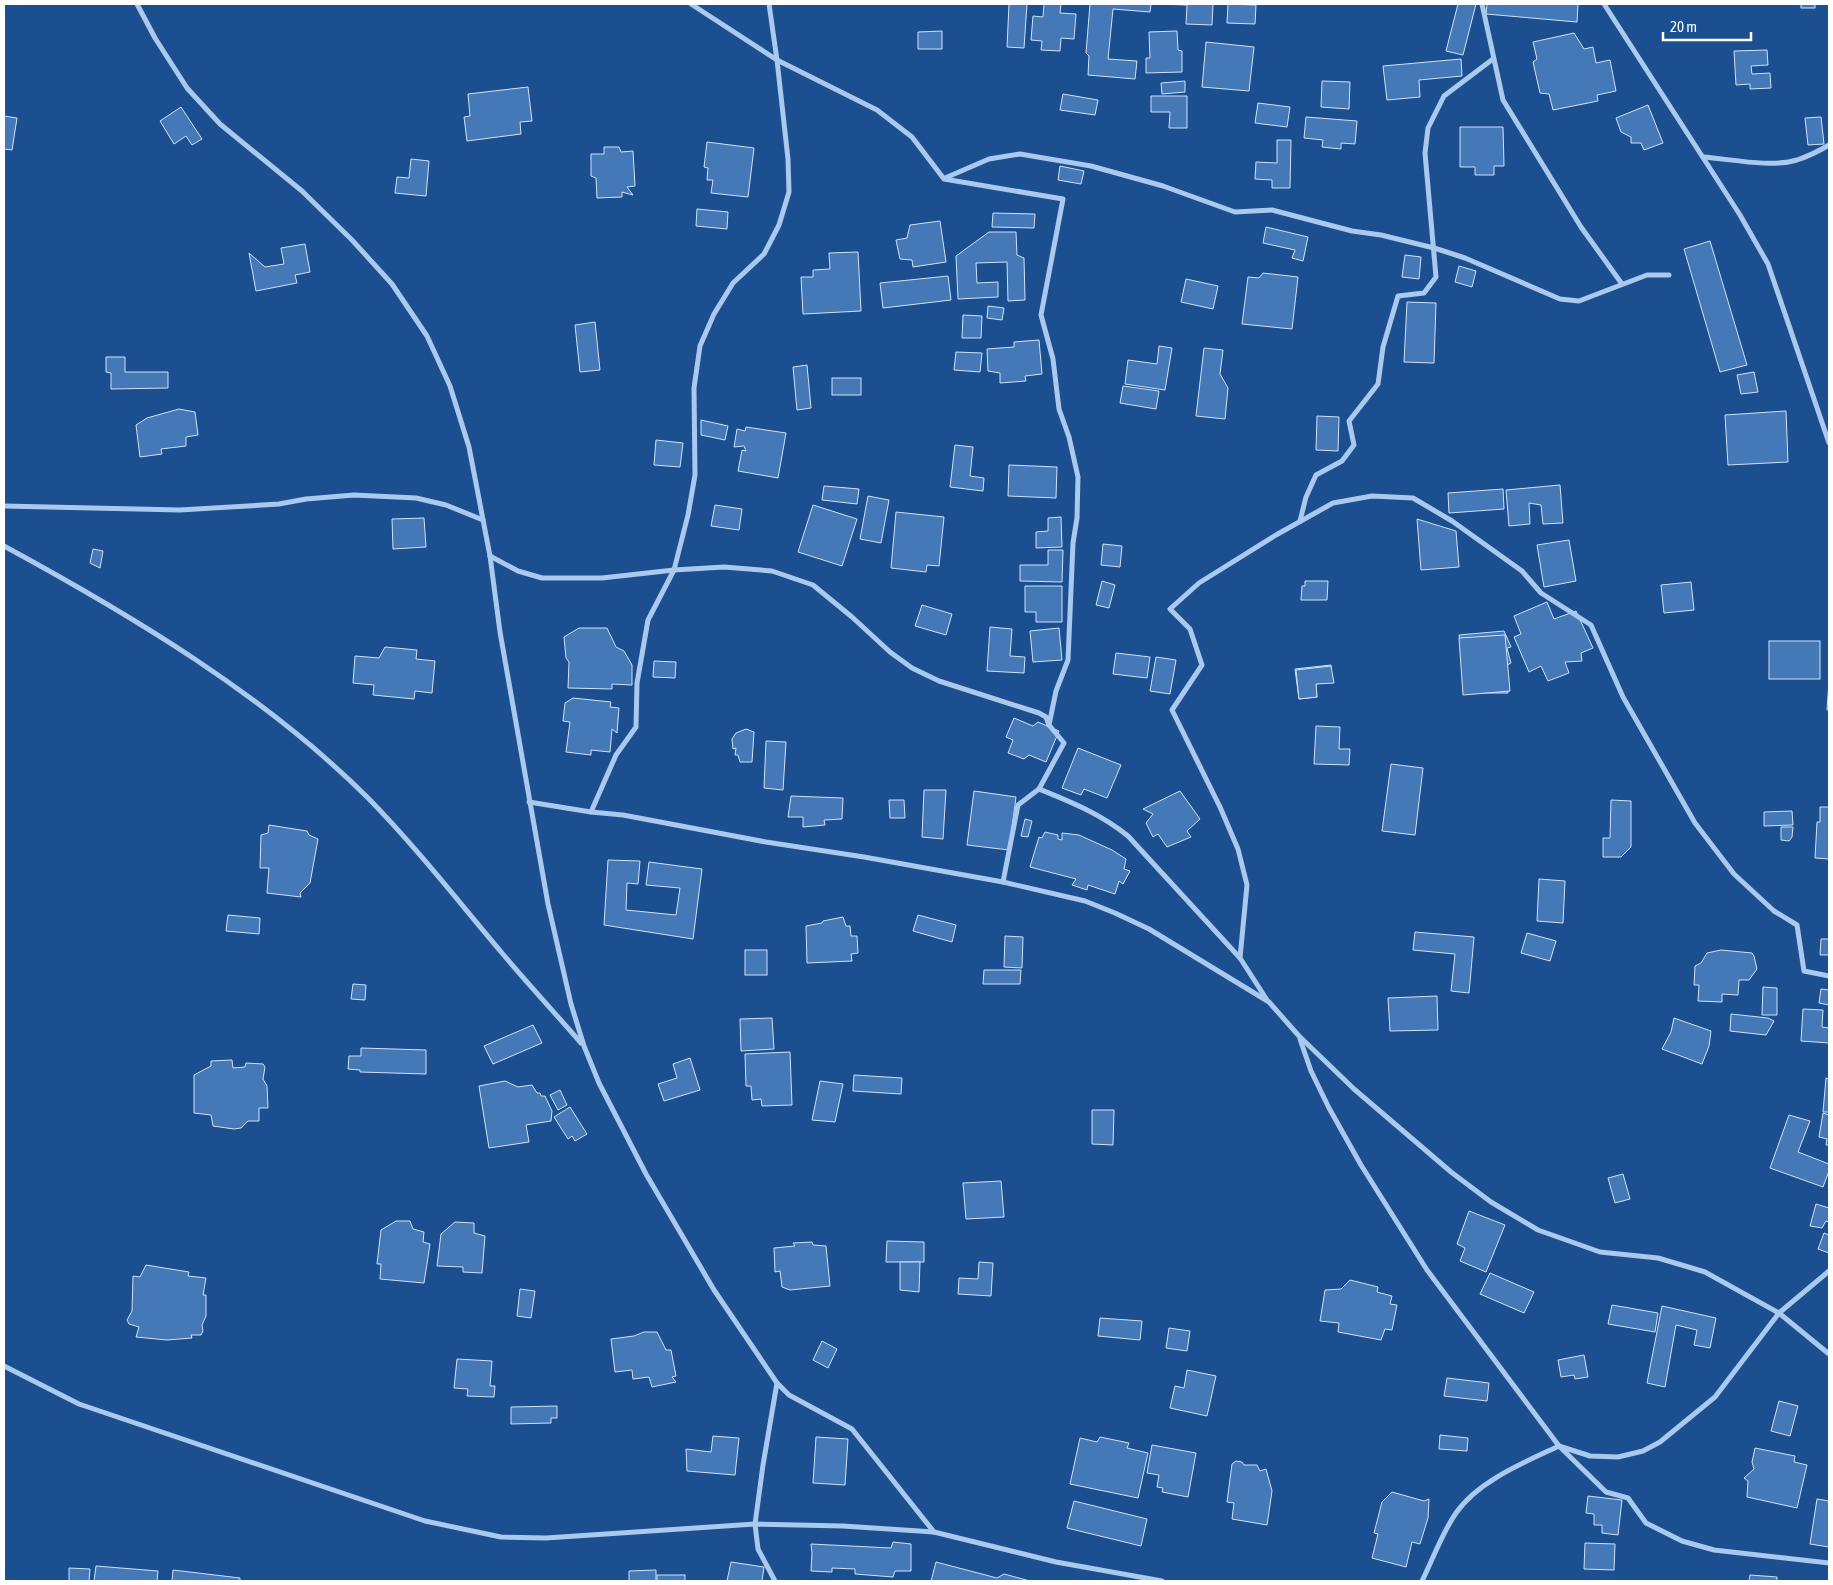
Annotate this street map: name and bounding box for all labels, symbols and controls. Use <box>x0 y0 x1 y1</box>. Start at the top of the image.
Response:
scale bar <box>1663 10 1750 42</box>
text: 20 m <box>1670 18 1697 35</box>

